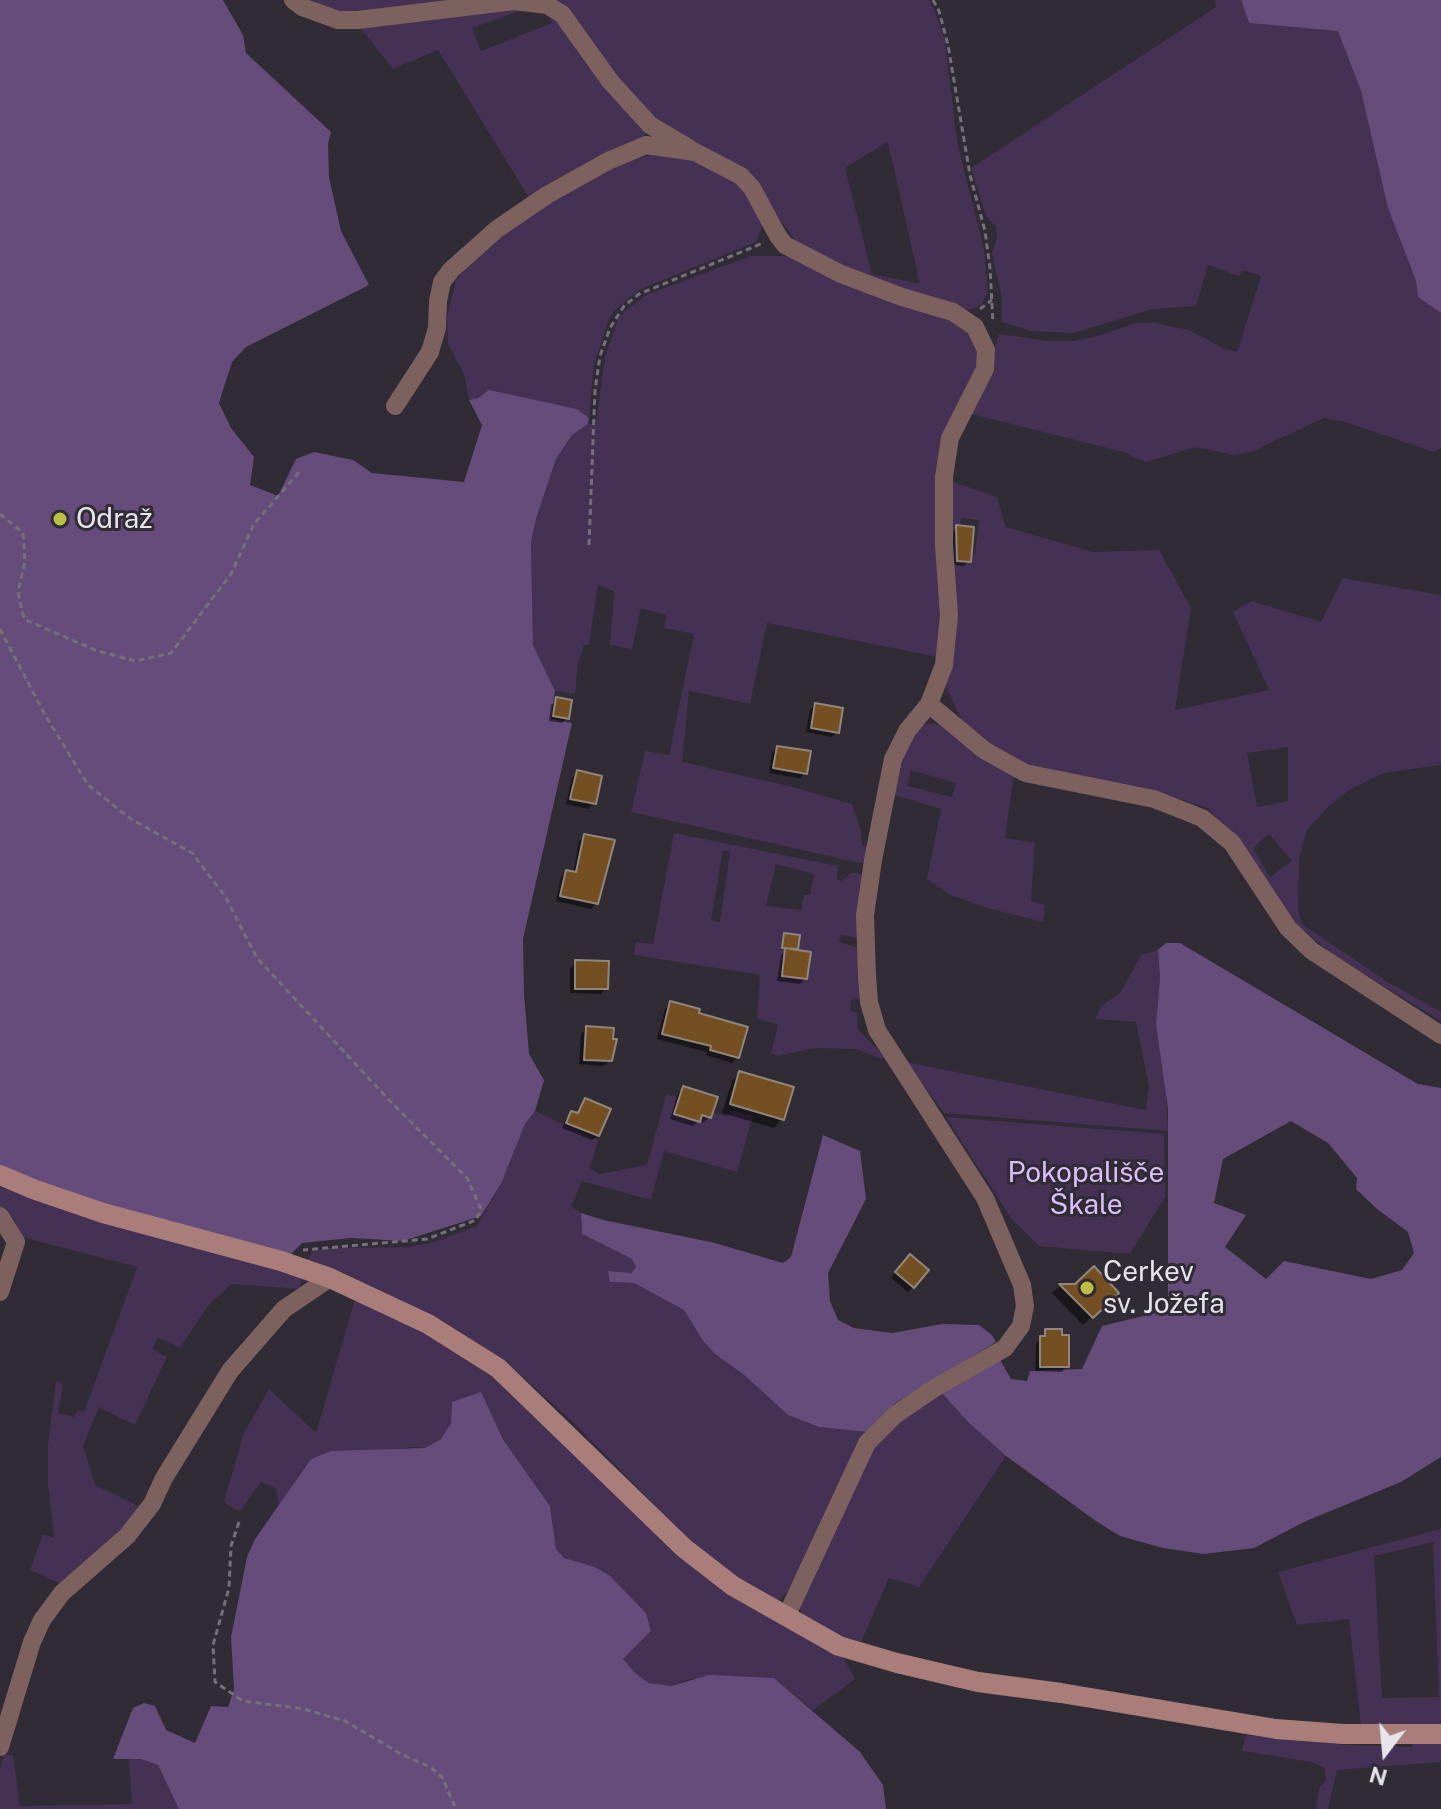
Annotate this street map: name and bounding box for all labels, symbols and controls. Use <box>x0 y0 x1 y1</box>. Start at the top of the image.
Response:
place label: Odraž <box>76 502 153 536</box>
marker: Odraž <box>51 510 69 528</box>
park label: Pokopališče Škale <box>1008 1156 1164 1222</box>
place label: Cerkev sv. Jožefa <box>1103 1255 1225 1321</box>
marker: Cerkev sv. Jožefa <box>1078 1279 1096 1297</box>
north arrow <box>1345 1713 1425 1793</box>
text: N <box>1367 1761 1390 1791</box>

